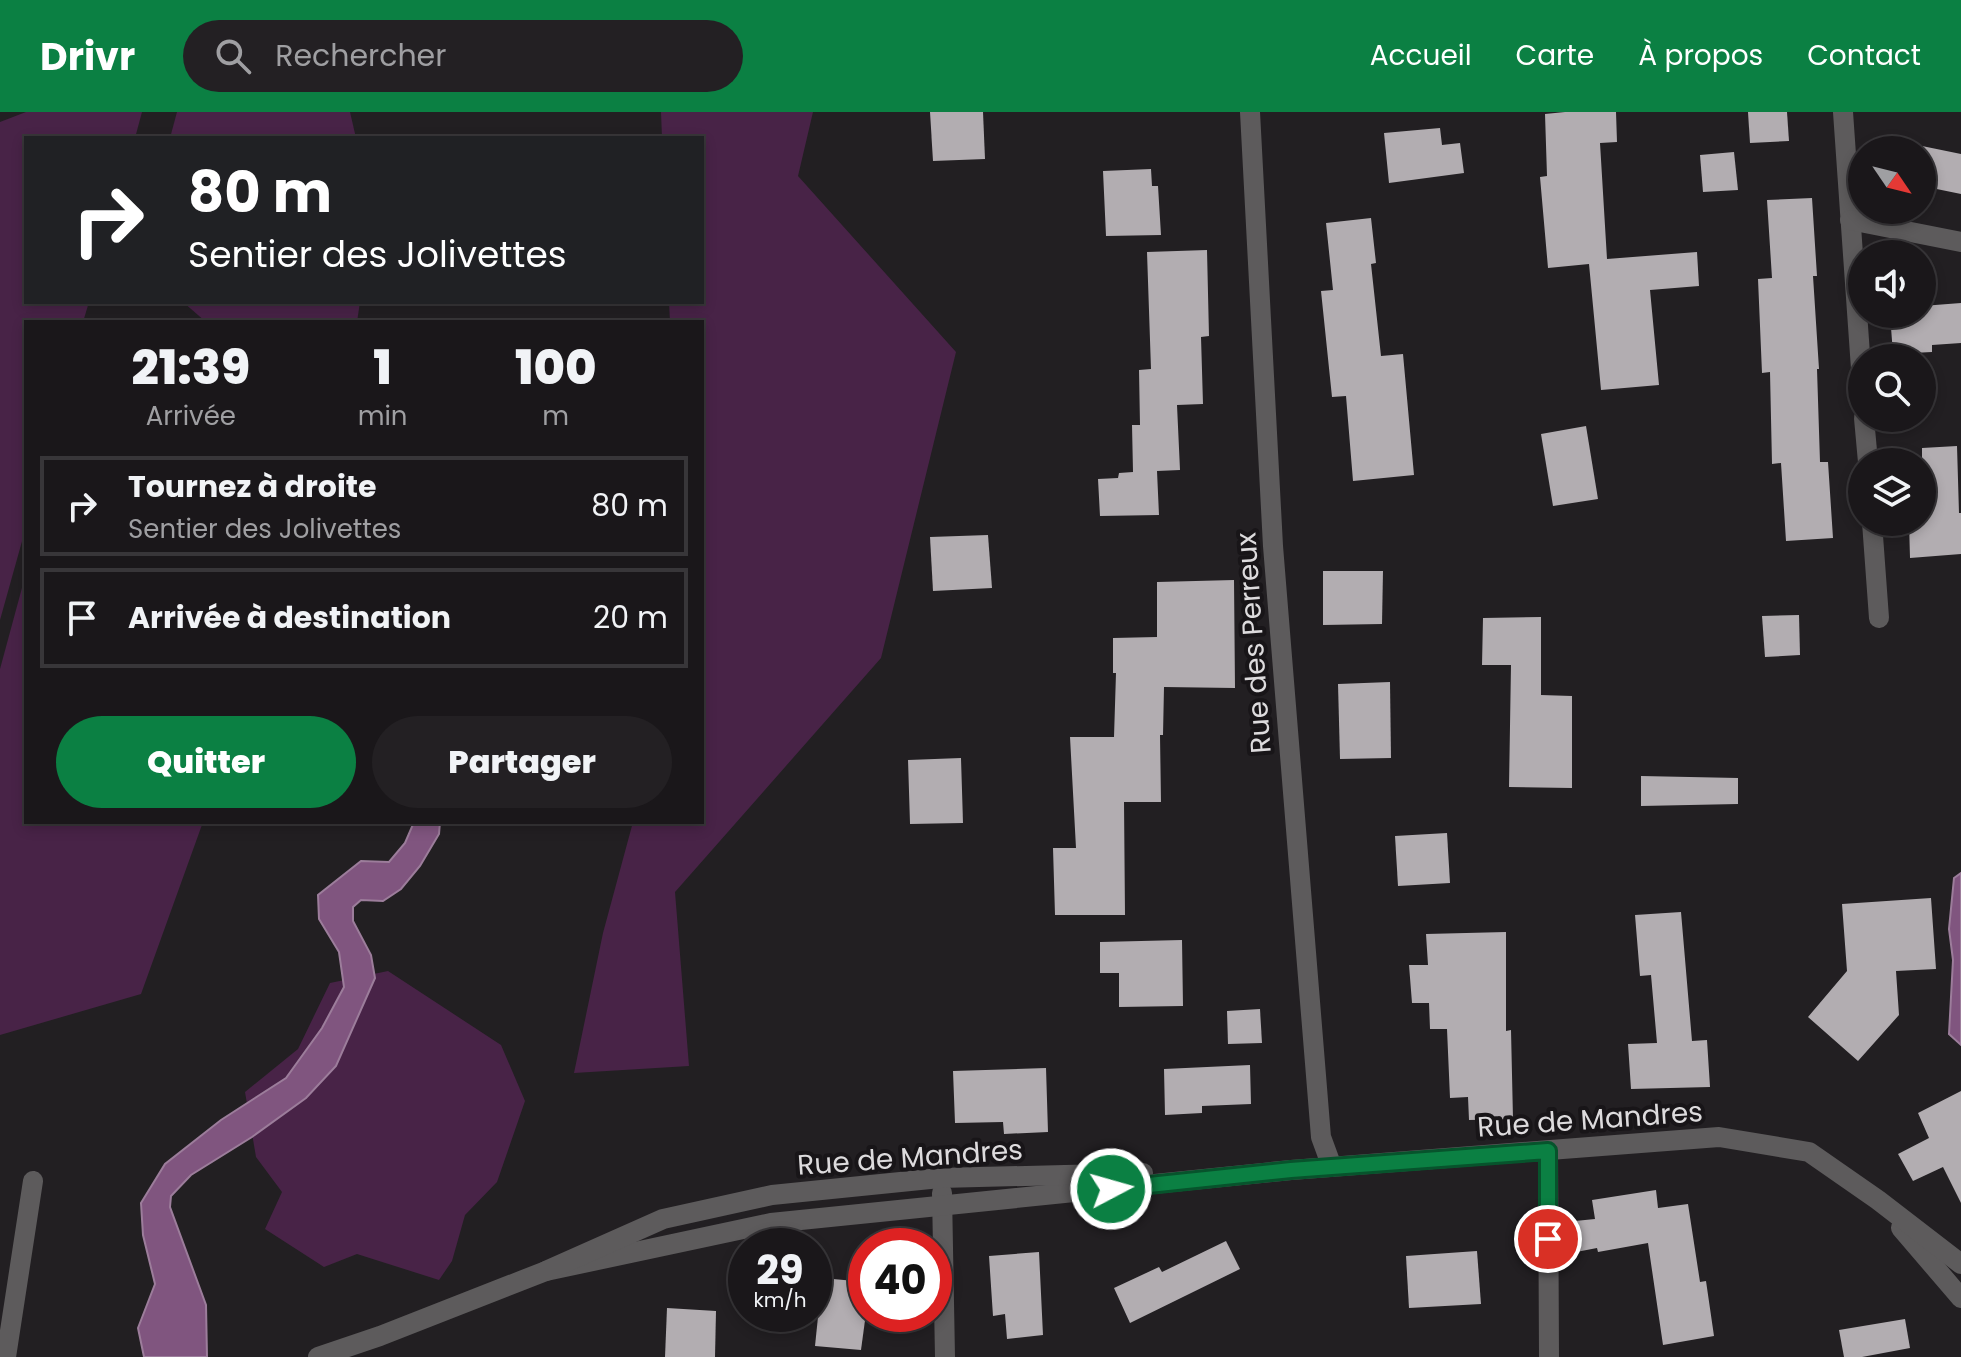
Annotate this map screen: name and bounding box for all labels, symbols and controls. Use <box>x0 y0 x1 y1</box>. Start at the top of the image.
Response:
search box <box>183 20 743 92</box>
text: Drivr <box>40 30 135 83</box>
icon: search <box>211 34 255 78</box>
text: Rechercher <box>275 34 446 77</box>
text: Accueil <box>1370 36 1472 75</box>
text: Carte <box>1516 36 1594 75</box>
text: À propos <box>1638 36 1763 75</box>
text: Contact <box>1807 36 1921 75</box>
north arrow <box>1848 136 1936 224</box>
map controls <box>1848 136 1936 536</box>
text: 80 m <box>188 153 332 232</box>
icon: right <box>56 168 160 272</box>
text: Sentier des Jolivettes <box>188 229 567 280</box>
button: sound <box>1848 240 1936 328</box>
text: 21:39 <box>131 334 250 401</box>
text: 1 <box>373 334 392 401</box>
text: 100 <box>515 334 597 401</box>
button: search <box>1848 344 1936 432</box>
text: Arrivée <box>146 398 236 434</box>
text: min <box>358 398 407 434</box>
text: m <box>542 398 569 434</box>
button: layers <box>1848 448 1936 536</box>
text: Tournez à droite <box>128 465 376 508</box>
icon: right <box>60 484 104 528</box>
text: 80 m <box>591 484 668 527</box>
text: Sentier des Jolivettes <box>128 511 401 547</box>
street label: Rue des Perreux <box>1226 531 1281 755</box>
icon: arrive <box>60 596 104 640</box>
text: Arrivée à destination <box>128 596 451 639</box>
text: 20 m <box>593 596 668 639</box>
button: Quitter <box>56 716 356 808</box>
button: Partager <box>372 716 672 808</box>
street label: Rue de Mandres <box>1476 1092 1704 1147</box>
street label: Rue de Mandres <box>796 1130 1024 1185</box>
position arrow <box>1069 1147 1153 1231</box>
pin <box>1514 1205 1582 1273</box>
icon: arrive <box>1526 1217 1570 1261</box>
speed limit sign: 40 <box>848 1228 952 1332</box>
text: 29 <box>756 1242 804 1298</box>
text: km/h <box>753 1286 807 1314</box>

